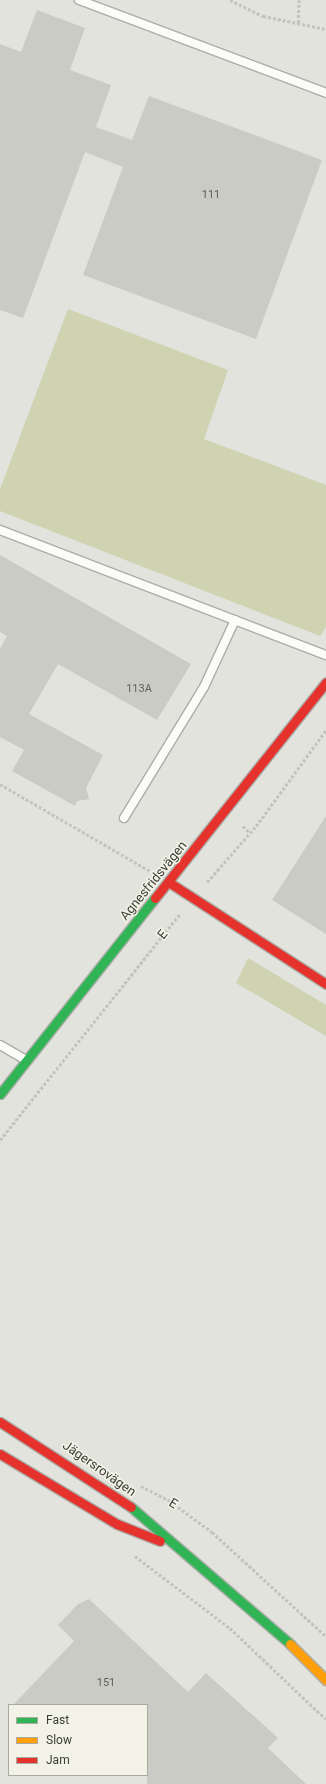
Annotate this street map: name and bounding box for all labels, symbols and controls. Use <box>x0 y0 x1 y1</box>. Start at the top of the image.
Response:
house number: 111 <box>202 188 220 202</box>
house number: 113A <box>126 682 152 696</box>
street label: Agnesfridsvägen <box>117 838 191 924</box>
street label: E <box>155 927 171 943</box>
street label: Jägersrovägen <box>59 1438 139 1500</box>
street label: E <box>166 1495 180 1513</box>
house number: 151 <box>97 1676 115 1690</box>
legend <box>8 1704 148 1776</box>
text: Fast <box>46 1713 69 1727</box>
text: Slow <box>46 1733 72 1747</box>
text: Jam <box>46 1753 70 1767</box>

